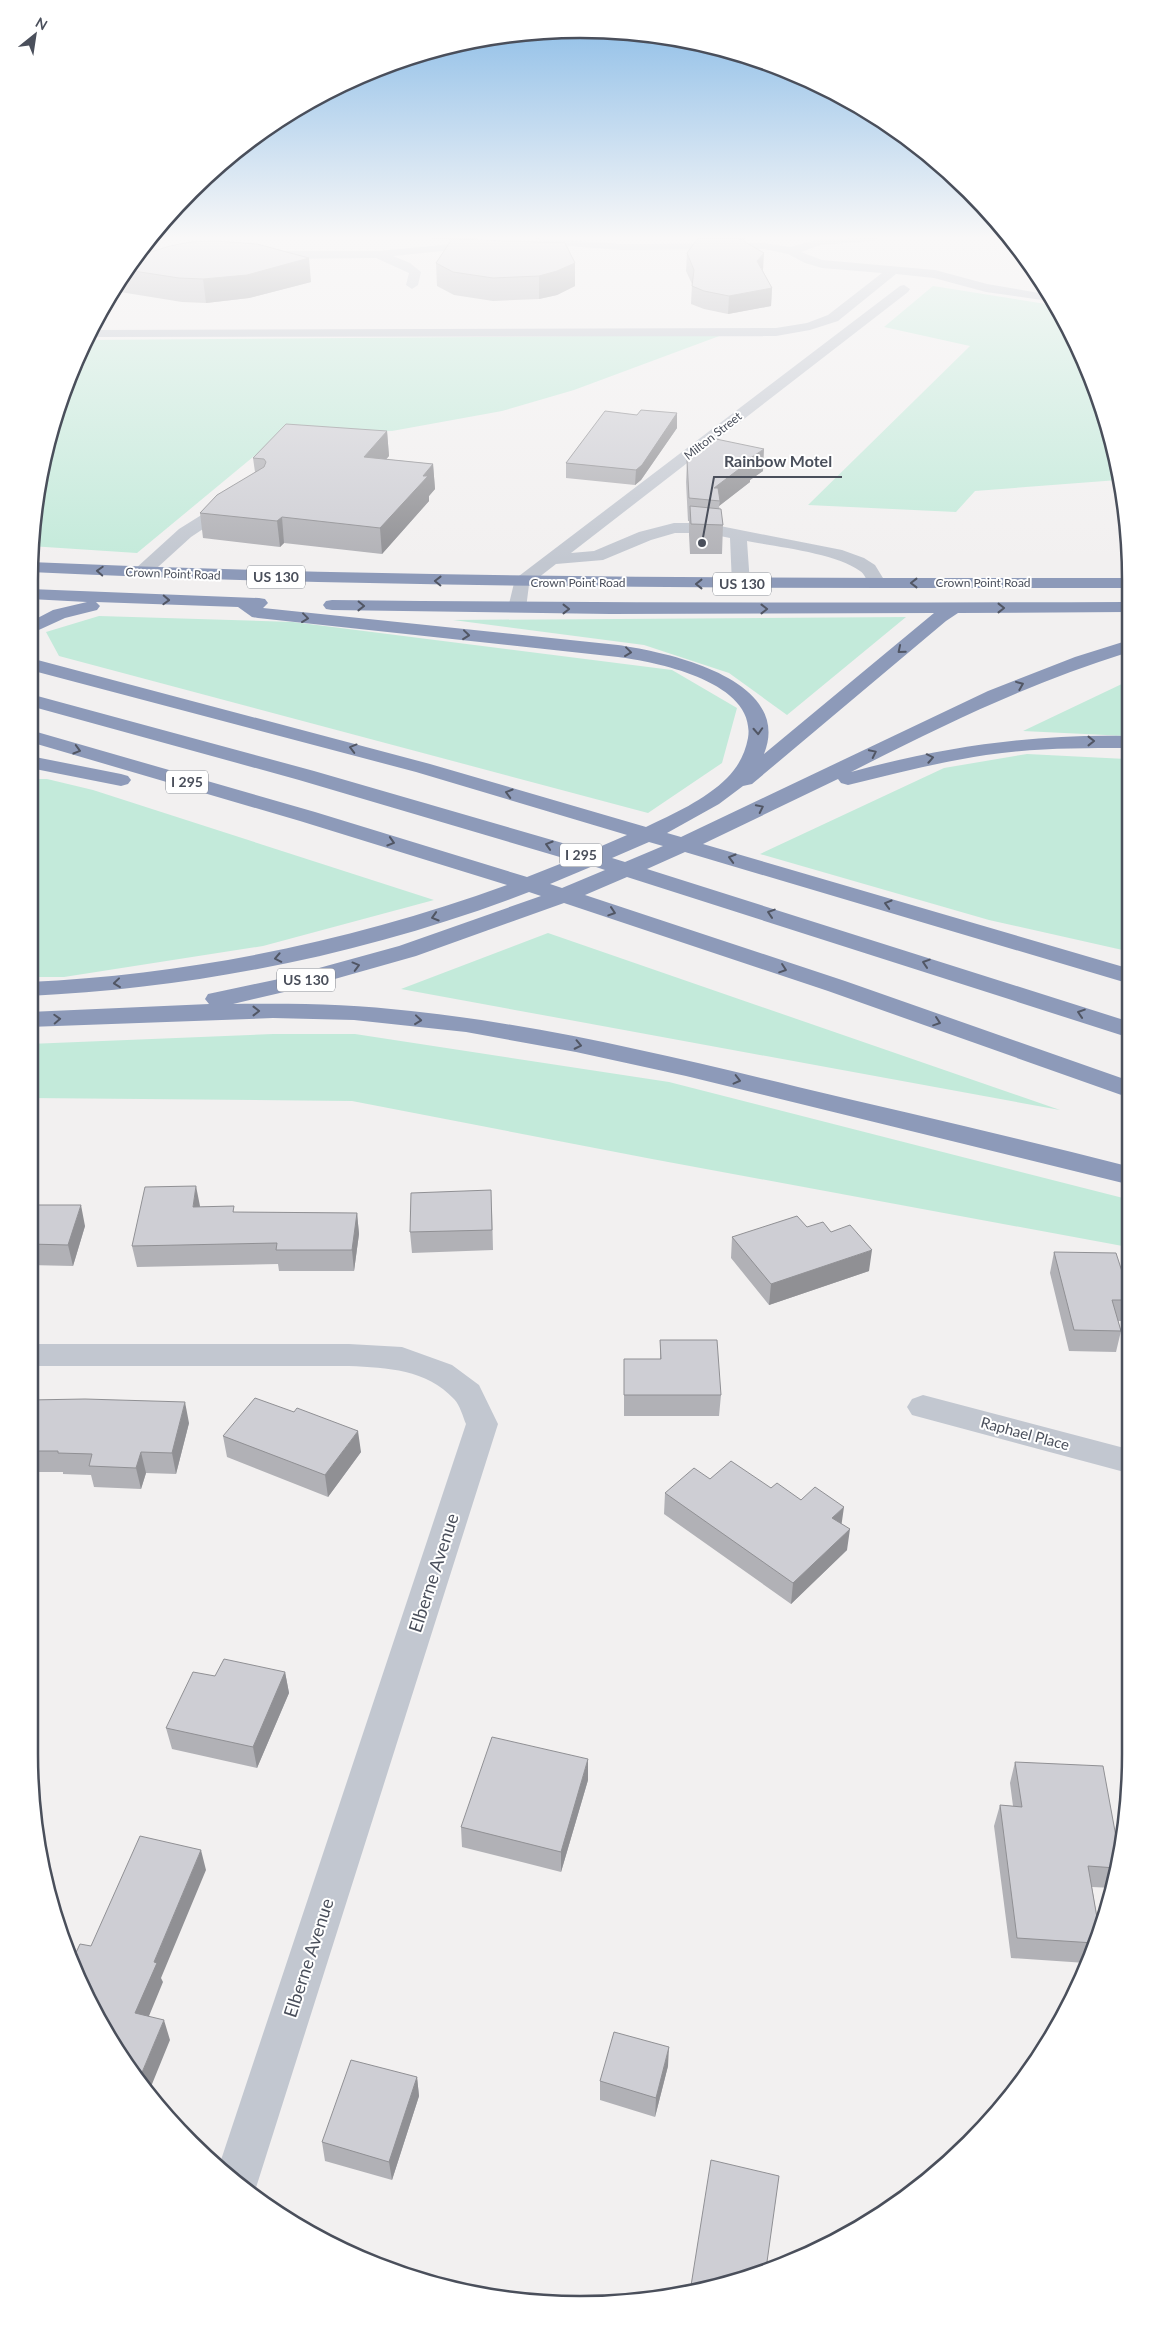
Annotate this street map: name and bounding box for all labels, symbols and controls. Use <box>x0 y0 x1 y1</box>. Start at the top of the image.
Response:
north arrow <box>10 10 60 60</box>
text: N <box>33 13 51 33</box>
street label: Milton Street <box>681 408 745 463</box>
callout: Rainbow Motel <box>714 446 842 477</box>
text: Rainbow Motel <box>724 451 832 470</box>
street label: Crown Point Road <box>125 564 221 583</box>
one-way arrow <box>96 565 104 576</box>
road number: US 130 <box>247 566 305 588</box>
road number: US 130 <box>713 572 771 596</box>
street label: Crown Point Road <box>530 575 626 590</box>
street label: Crown Point Road <box>935 575 1031 590</box>
one-way arrow <box>433 576 441 586</box>
one-way arrow <box>910 578 918 588</box>
one-way arrow <box>695 579 702 589</box>
one-way arrow <box>162 595 170 605</box>
one-way arrow <box>357 601 365 611</box>
one-way arrow <box>998 603 1005 613</box>
one-way arrow <box>562 604 570 614</box>
one-way arrow <box>760 604 768 614</box>
one-way arrow <box>301 612 309 623</box>
one-way arrow <box>463 629 471 640</box>
one-way arrow <box>898 644 907 652</box>
one-way arrow <box>624 646 632 657</box>
one-way arrow <box>1015 680 1024 691</box>
one-way arrow <box>752 727 763 735</box>
one-way arrow <box>1088 736 1096 746</box>
one-way arrow <box>72 744 80 754</box>
one-way arrow <box>349 744 357 754</box>
one-way arrow <box>867 749 876 759</box>
one-way arrow <box>926 753 935 764</box>
road number: I 295 <box>166 770 208 794</box>
one-way arrow <box>505 788 513 798</box>
one-way arrow <box>755 804 764 815</box>
one-way arrow <box>386 836 394 846</box>
one-way arrow <box>546 841 554 851</box>
road number: I 295 <box>560 844 602 866</box>
one-way arrow <box>728 854 737 864</box>
one-way arrow <box>884 900 892 910</box>
one-way arrow <box>608 906 616 916</box>
one-way arrow <box>768 909 776 919</box>
one-way arrow <box>431 912 439 922</box>
one-way arrow <box>273 952 282 962</box>
one-way arrow <box>922 959 931 969</box>
one-way arrow <box>351 961 360 972</box>
one-way arrow <box>778 963 787 973</box>
road number: US 130 <box>277 968 335 992</box>
one-way arrow <box>113 977 121 988</box>
one-way arrow <box>252 1006 260 1016</box>
one-way arrow <box>1077 1009 1085 1019</box>
one-way arrow <box>53 1013 61 1024</box>
one-way arrow <box>414 1014 422 1025</box>
one-way arrow <box>932 1016 941 1026</box>
one-way arrow <box>574 1039 583 1049</box>
one-way arrow <box>733 1074 742 1085</box>
street label: Raphael Place <box>979 1413 1072 1454</box>
street label: Elberne Avenue <box>403 1510 463 1635</box>
street label: Elberne Avenue <box>278 1895 338 2020</box>

